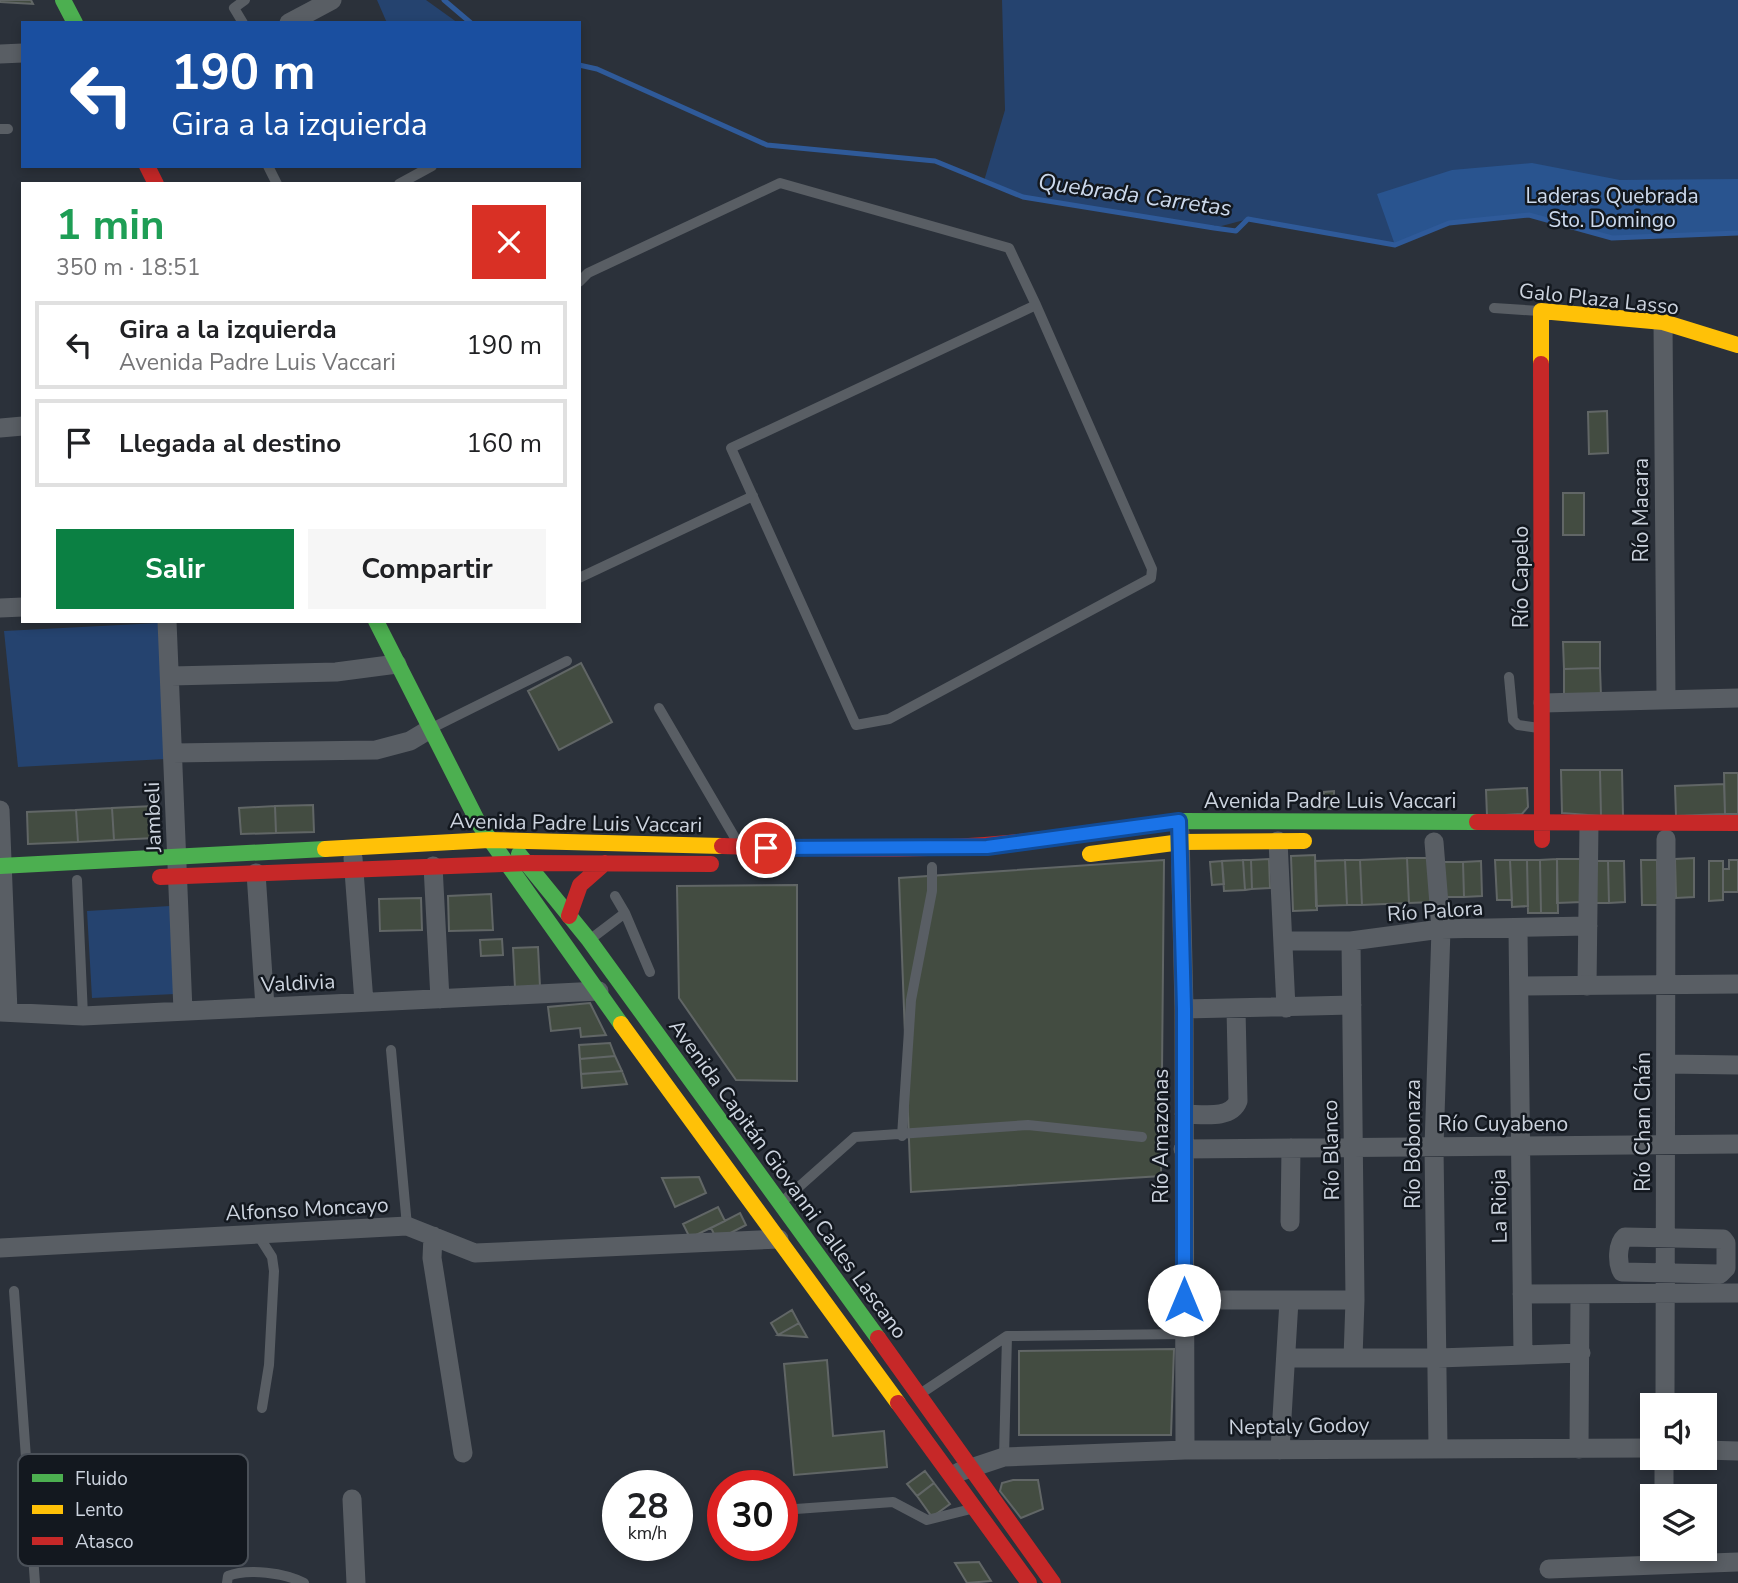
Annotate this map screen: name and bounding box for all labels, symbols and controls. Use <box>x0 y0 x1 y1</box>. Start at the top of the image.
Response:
text: 190 m <box>171 39 315 106</box>
icon: left <box>56 49 147 140</box>
text: Gira a la izquierda <box>171 103 428 146</box>
water label: Quebrada Carretas <box>1036 166 1234 224</box>
park label: Laderas Quebrada Sto. Domingo <box>1525 182 1699 234</box>
text: 1 min <box>56 197 165 254</box>
button: close <box>472 205 546 279</box>
text: 350 m · 18:51 <box>56 252 201 283</box>
street label: Galo Plaza Lasso <box>1518 277 1680 321</box>
text: Gira a la izquierda <box>119 312 337 347</box>
icon: left <box>60 326 98 364</box>
text: 190 m <box>466 328 542 363</box>
text: Avenida Padre Luis Vaccari <box>119 347 396 378</box>
icon: arrive <box>60 424 98 462</box>
text: Llegada al destino <box>119 426 341 461</box>
text: 160 m <box>466 426 542 461</box>
street label: Río Macara <box>1627 458 1655 562</box>
street label: Río Capelo <box>1507 526 1535 628</box>
button: Salir <box>56 529 294 609</box>
button: Compartir <box>308 529 546 609</box>
street label: Jambeli <box>138 781 168 854</box>
street label: Avenida Padre Luis Vaccari <box>1204 787 1456 815</box>
street label: Avenida Padre Luis Vaccari <box>449 807 703 839</box>
pin <box>736 818 796 878</box>
icon: arrive <box>747 829 785 867</box>
street label: Río Palora <box>1386 894 1484 928</box>
street label: Valdivia <box>259 967 336 999</box>
street label: Avenida Capitán Giovanni Calles Lascano <box>663 1014 913 1344</box>
street label: Río Chan Chán <box>1629 1052 1657 1192</box>
street label: Río Amazonas <box>1147 1069 1175 1203</box>
street label: Río Bobonaza <box>1399 1079 1427 1209</box>
street label: Río Blanco <box>1316 1099 1346 1201</box>
street label: Río Cuyabeno <box>1438 1110 1568 1138</box>
street label: La Rioja <box>1484 1168 1514 1244</box>
street label: Alfonso Moncayo <box>225 1191 389 1227</box>
position arrow <box>1147 1263 1221 1337</box>
map controls <box>1640 1393 1717 1561</box>
button: sound <box>1640 1393 1717 1470</box>
street label: Neptaly Godoy <box>1228 1411 1370 1441</box>
legend <box>18 1454 248 1566</box>
text: Fluido <box>75 1466 128 1492</box>
speed limit sign: 30 <box>707 1470 798 1561</box>
text: 28 <box>626 1483 669 1530</box>
button: layers <box>1640 1484 1717 1561</box>
text: Lento <box>75 1497 123 1523</box>
text: km/h <box>628 1521 667 1545</box>
text: Atasco <box>75 1529 134 1555</box>

